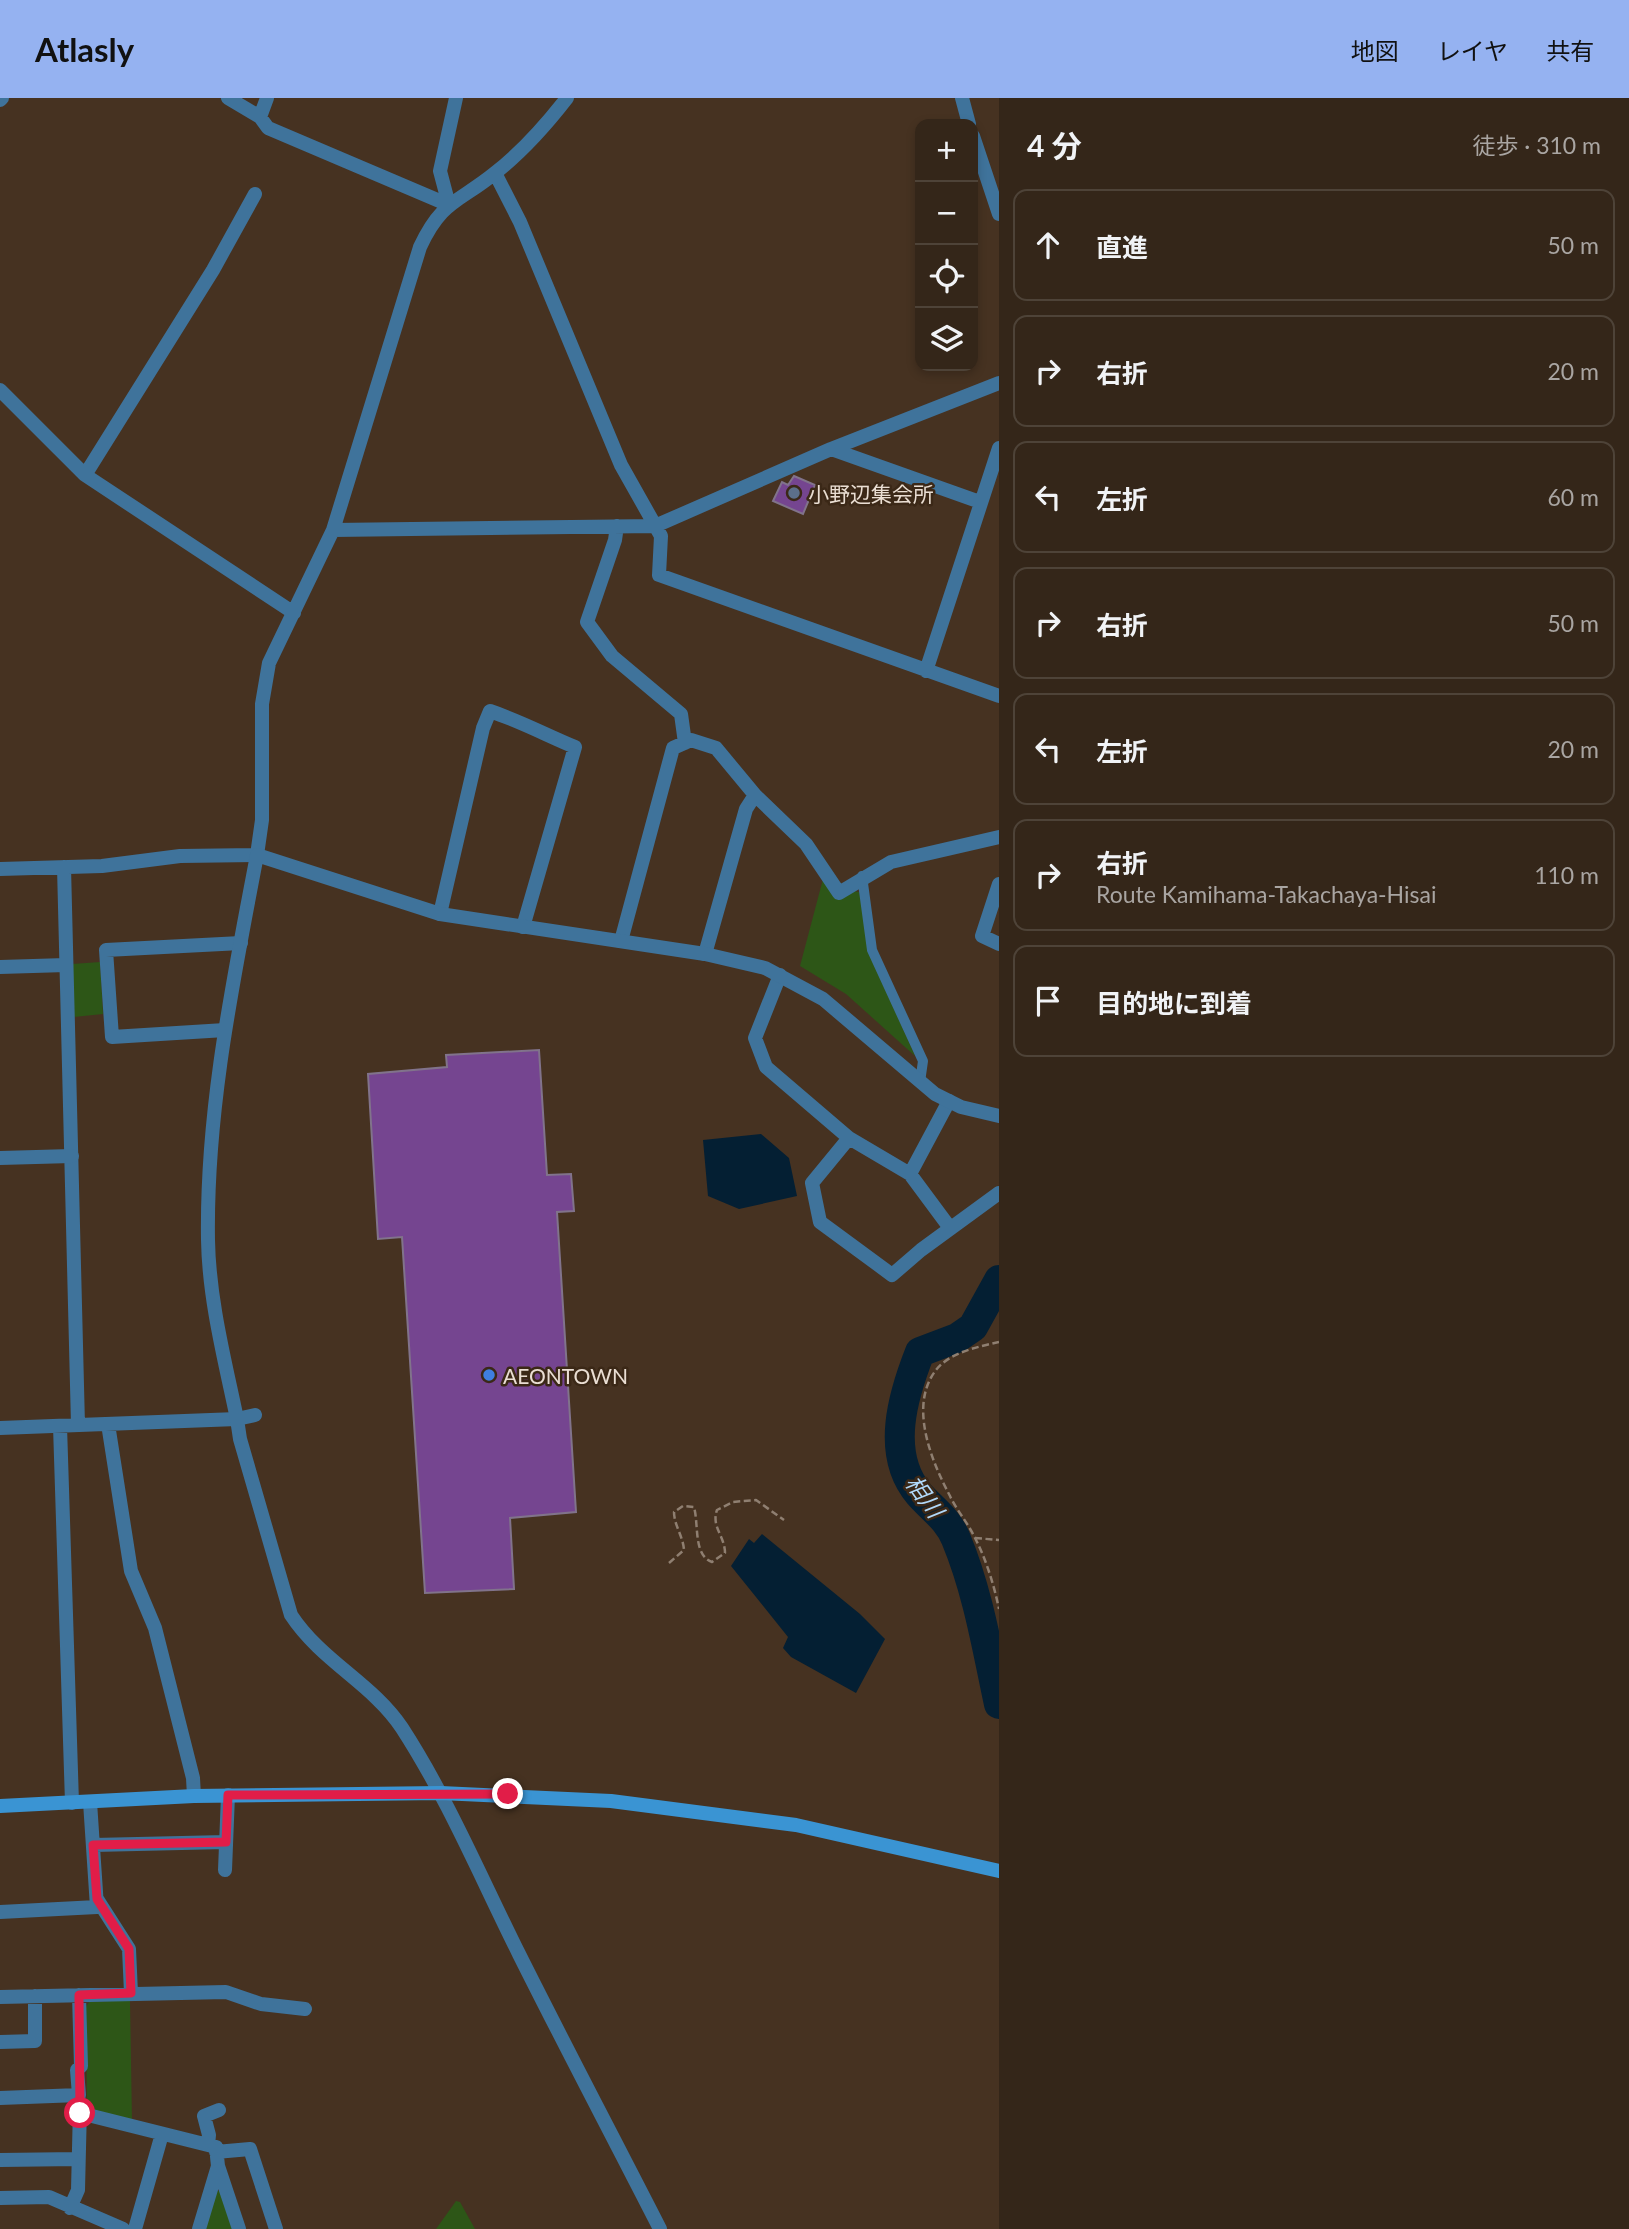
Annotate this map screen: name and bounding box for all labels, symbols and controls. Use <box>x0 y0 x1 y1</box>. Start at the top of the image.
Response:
text: Atlasly <box>35 29 134 69</box>
text: 地図 <box>1351 36 1399 65</box>
text: レイヤ <box>1437 36 1508 65</box>
text: 共有 <box>1546 36 1594 65</box>
map controls <box>915 119 978 371</box>
button: + <box>915 119 978 182</box>
text: 4 分 <box>1027 127 1082 163</box>
text: 徒歩 · 310 m <box>1472 131 1601 159</box>
button: − <box>915 182 978 245</box>
icon: ahead <box>1029 226 1067 264</box>
text: 直進 <box>1096 231 1148 263</box>
text: 50 m <box>1548 231 1599 259</box>
button: locate <box>915 245 978 308</box>
button: layers <box>915 308 978 371</box>
icon: right <box>1029 352 1067 390</box>
text: 右折 <box>1096 357 1148 389</box>
text: 20 m <box>1548 357 1599 385</box>
icon: left <box>1029 478 1067 516</box>
place label: 小野辺集会所 <box>808 481 934 506</box>
text: 左折 <box>1096 483 1148 515</box>
text: 60 m <box>1548 483 1599 511</box>
marker: 小野辺集会所 <box>786 485 802 501</box>
icon: right <box>1029 604 1067 642</box>
text: 右折 <box>1096 609 1148 641</box>
text: 50 m <box>1548 609 1599 637</box>
icon: left <box>1029 730 1067 768</box>
text: 左折 <box>1096 735 1148 767</box>
text: 20 m <box>1548 735 1599 763</box>
text: 右折 <box>1096 847 1148 879</box>
icon: right <box>1029 856 1067 894</box>
text: 110 m <box>1534 861 1599 889</box>
text: Route Kamihama-Takachaya-Hisai <box>1096 880 1436 908</box>
icon: arrive <box>1029 982 1067 1020</box>
text: 目的地に到着 <box>1096 987 1252 1019</box>
place label: AEONTOWN <box>503 1363 628 1388</box>
marker: AEONTOWN <box>481 1367 497 1383</box>
water label: 相川 <box>900 1469 952 1525</box>
route end <box>492 1778 523 1809</box>
route start <box>64 2097 95 2128</box>

